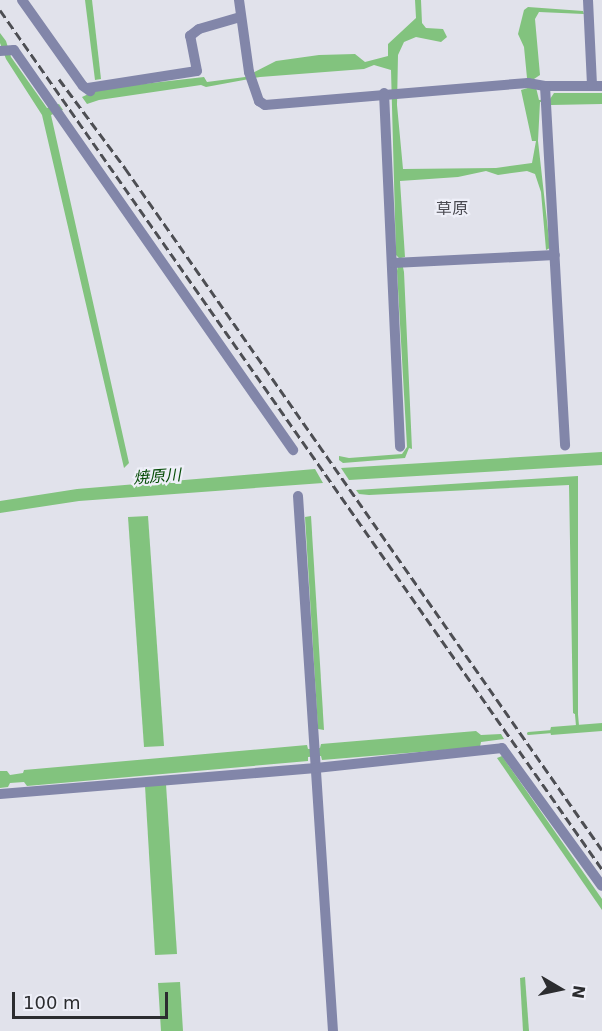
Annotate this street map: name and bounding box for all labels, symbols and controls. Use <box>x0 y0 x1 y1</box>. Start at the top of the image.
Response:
district label: 草原 <box>436 199 468 219</box>
water label: 焼原川 <box>132 466 182 488</box>
north arrow <box>530 959 590 1019</box>
scale bar <box>15 980 171 1018</box>
text: N <box>568 984 589 1000</box>
text: 100 m <box>23 992 81 1013</box>

